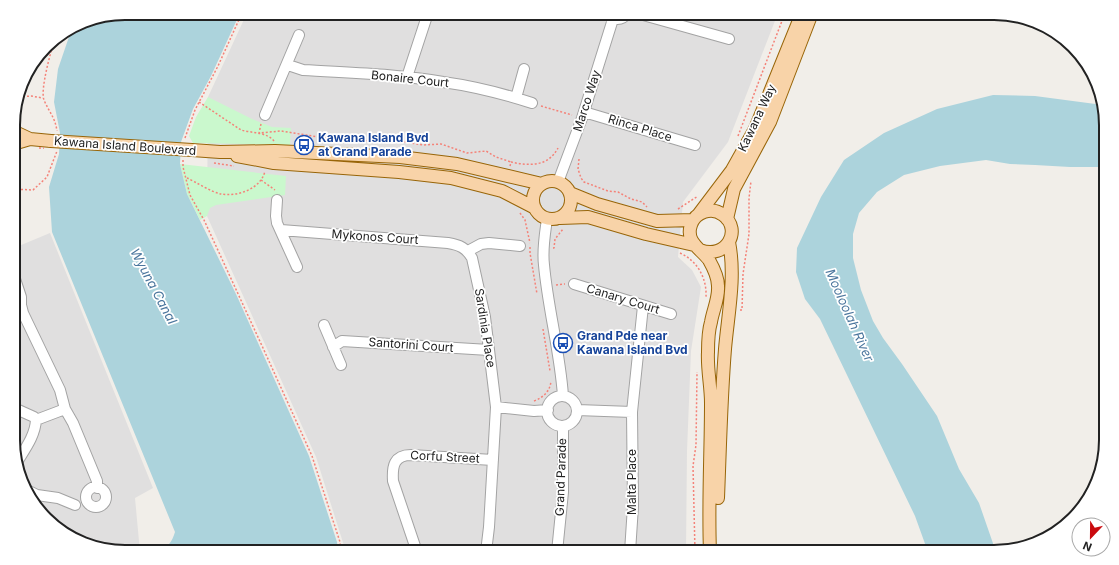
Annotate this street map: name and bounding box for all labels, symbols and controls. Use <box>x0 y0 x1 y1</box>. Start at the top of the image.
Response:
street label: Bonaire Court <box>370 67 450 90</box>
street label: Marco Way <box>570 68 604 134</box>
street label: Kawana Way <box>734 81 779 154</box>
street label: Rinca Place <box>606 111 674 144</box>
place label: Kawana Island Bvd at Grand Parade <box>318 130 429 159</box>
street label: Kawana Island Boulevard <box>53 133 197 158</box>
bus stop icon: Kawana Island Bvd at Grand Parade <box>293 134 315 156</box>
street label: Mykonos Court <box>331 226 419 247</box>
water label: Wyuna Canal <box>127 245 181 327</box>
water label: Mooloolah River <box>822 266 878 365</box>
street label: Canary Court <box>585 280 662 317</box>
street label: Sardinia Place <box>472 287 499 369</box>
place label: Grand Pde near Kawana Island Bvd <box>577 328 688 357</box>
bus stop icon: Grand Pde near Kawana Island Bvd <box>552 332 574 354</box>
street label: Santorini Court <box>368 334 454 355</box>
street label: Grand Parade <box>552 438 569 516</box>
street label: Corfu Street <box>410 447 480 466</box>
street label: Malta Place <box>624 449 639 515</box>
north arrow <box>1071 517 1111 557</box>
text: N <box>1081 538 1094 554</box>

